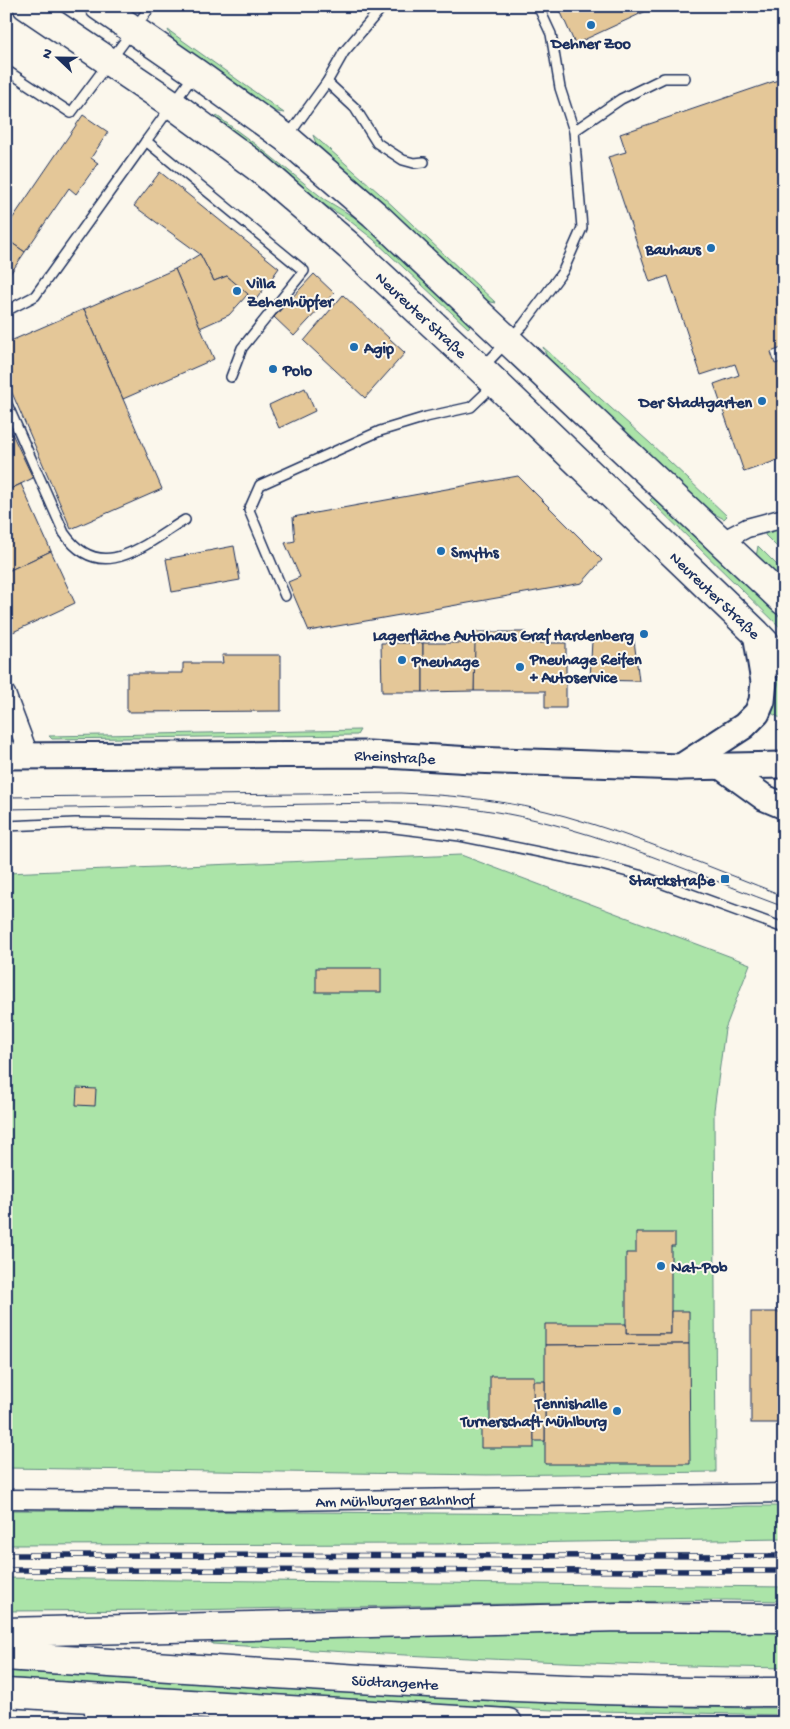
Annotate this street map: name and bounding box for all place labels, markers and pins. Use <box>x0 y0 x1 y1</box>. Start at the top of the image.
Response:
marker: Dehner Zoo <box>585 19 597 31</box>
place label: Dehner Zoo <box>549 36 631 55</box>
place label: Bauhaus <box>645 242 702 261</box>
marker: Bauhaus <box>705 242 717 254</box>
place label: Villa Zehenhüpfer <box>246 276 335 313</box>
marker: Villa Zehenhüpfer <box>231 285 243 297</box>
marker: Agip <box>348 341 360 353</box>
place label: Agip <box>363 341 394 360</box>
marker: Polo <box>267 363 279 375</box>
place label: Polo <box>282 363 313 382</box>
place label: Der Stadtgarten <box>637 395 752 414</box>
marker: Der Stadtgarten <box>756 395 768 407</box>
marker: Smyths <box>435 545 447 557</box>
place label: Smyths <box>451 545 500 564</box>
place label: Lagerfläche Autohaus Graf Hardenberg <box>373 627 634 647</box>
marker: Lagerfläche Autohaus Graf Hardenberg <box>638 628 650 640</box>
place label: Pneuhage Reifen + Autoservice <box>529 651 642 689</box>
marker: Pneuhage <box>396 654 408 666</box>
place label: Pneuhage <box>411 654 480 673</box>
marker: Pneuhage Reifen + Autoservice <box>514 661 526 673</box>
place label: Starckstraße <box>629 873 716 892</box>
marker: Starckstraße <box>719 873 731 885</box>
marker: Nat-Pob <box>655 1260 667 1272</box>
place label: Nat-Pob <box>671 1260 728 1279</box>
place label: Tennishalle Turnerschaft Mühlburg <box>459 1396 608 1433</box>
marker: Tennishalle Turnerschaft Mühlburg <box>611 1405 623 1417</box>

